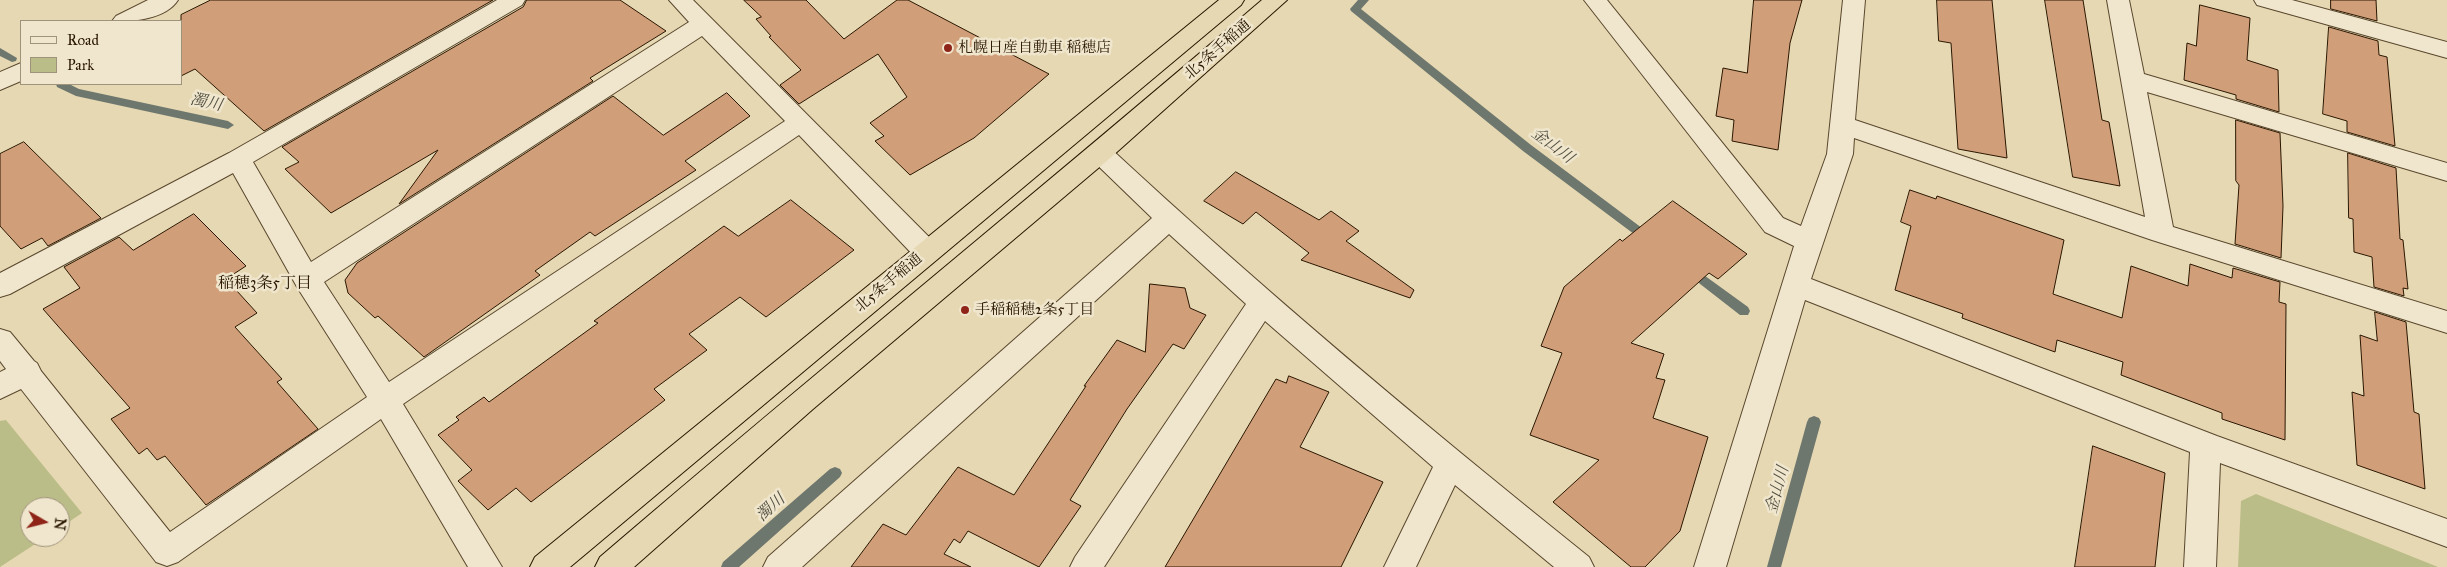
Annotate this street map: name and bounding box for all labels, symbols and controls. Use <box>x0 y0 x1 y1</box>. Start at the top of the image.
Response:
street label: 北5条手稲通 <box>1181 16 1255 84</box>
legend <box>20 20 182 85</box>
text: Road <box>67 31 99 49</box>
place label: 札幌日産自動車 稲穂店 <box>958 39 1111 57</box>
marker: 札幌日産自動車 稲穂店 <box>942 42 954 54</box>
text: Park <box>67 56 94 74</box>
water label: 濁川 <box>188 90 224 116</box>
water label: 金山川 <box>1527 124 1577 168</box>
street label: 北5条手稲通 <box>852 250 926 316</box>
district label: 稲穂3条5丁目 <box>218 274 312 294</box>
place label: 手稲稲穂2条5丁目 <box>975 301 1094 319</box>
marker: 手稲稲穂2条5丁目 <box>959 304 971 316</box>
water label: 金山川 <box>1763 464 1793 516</box>
water label: 濁川 <box>753 490 789 526</box>
north arrow <box>20 497 70 547</box>
text: N <box>50 517 69 531</box>

